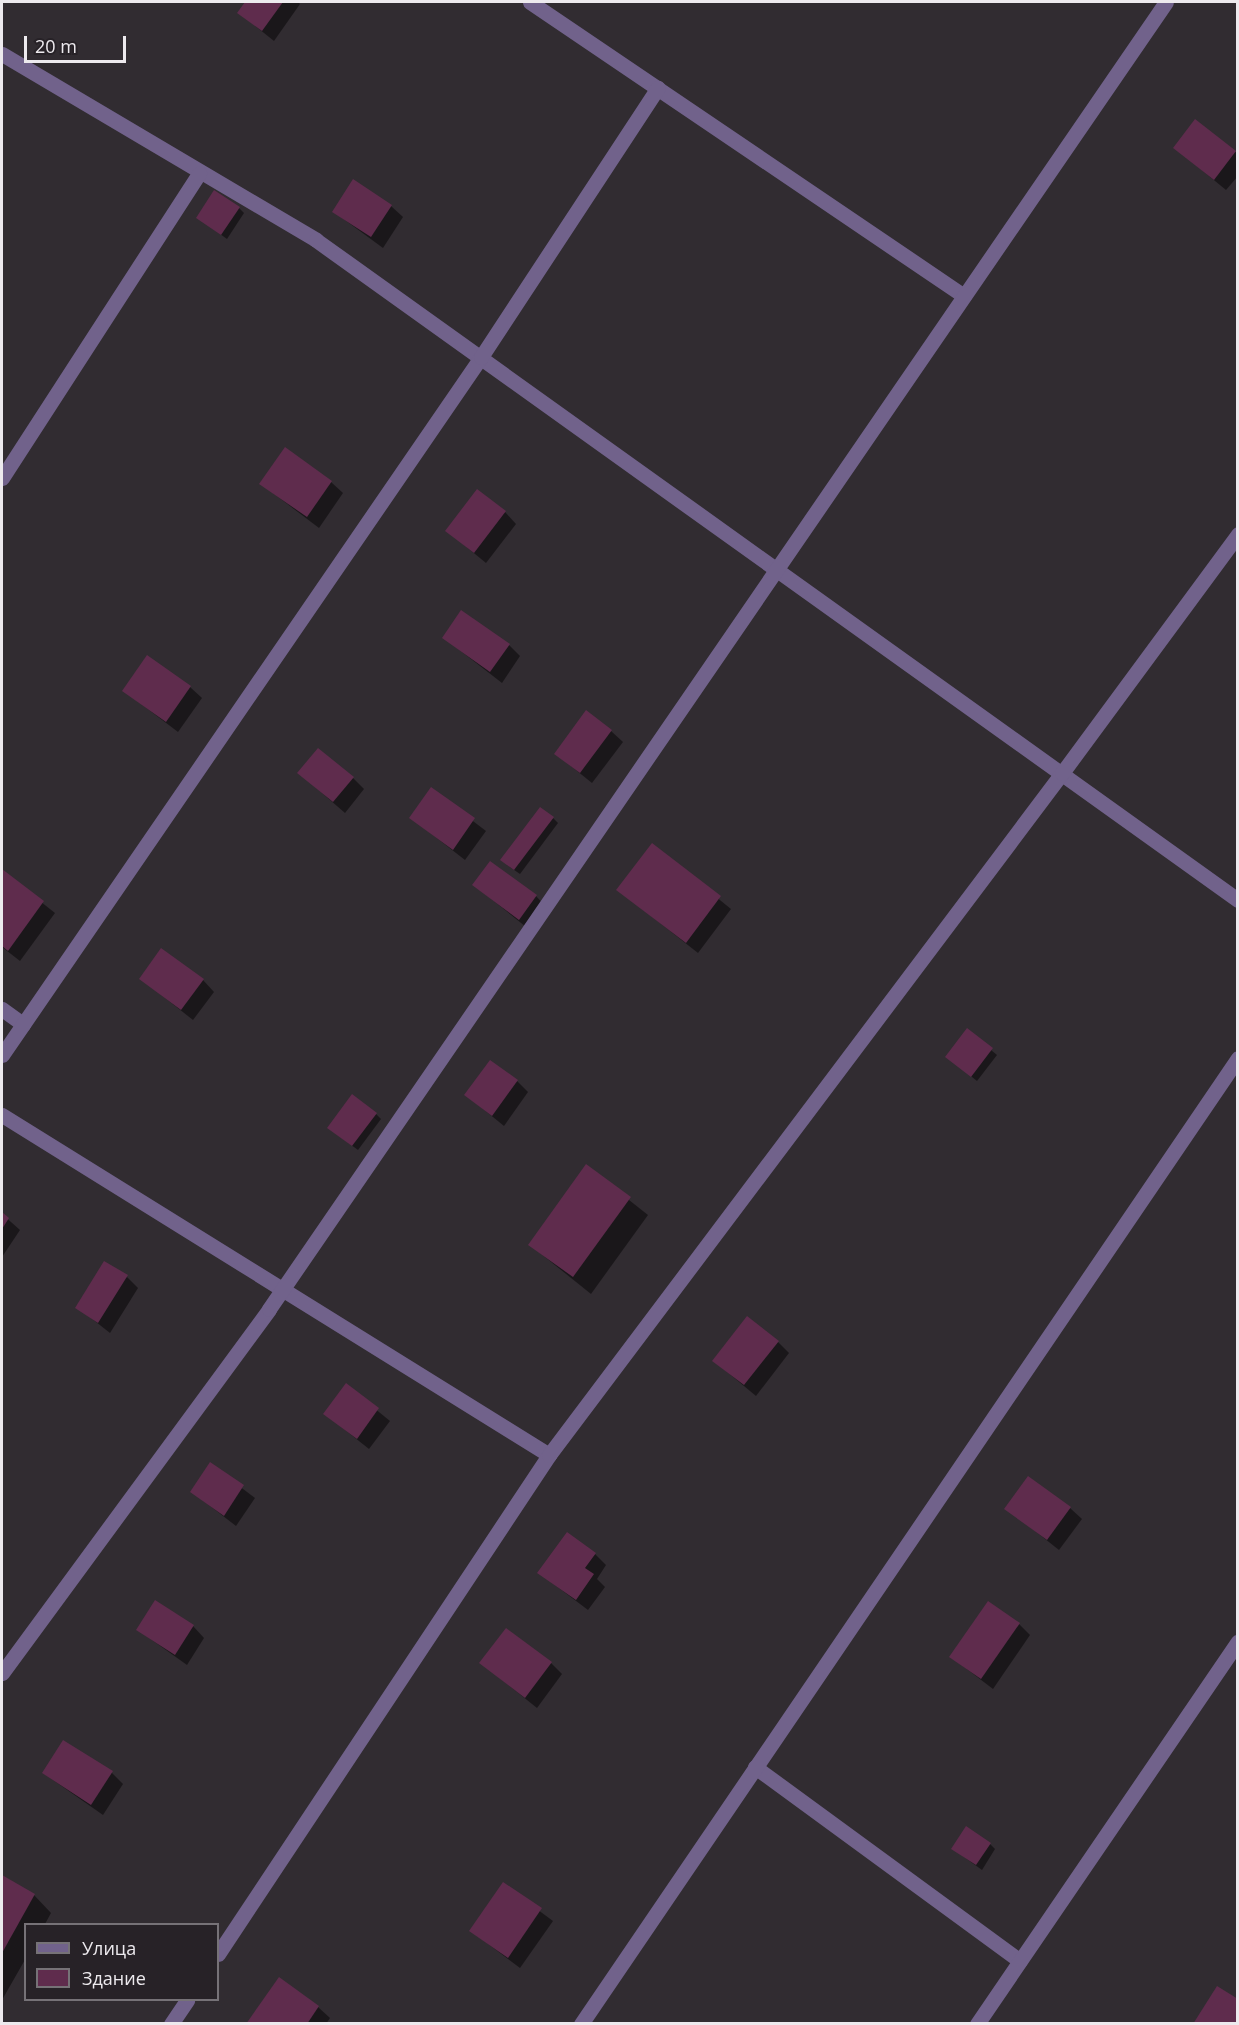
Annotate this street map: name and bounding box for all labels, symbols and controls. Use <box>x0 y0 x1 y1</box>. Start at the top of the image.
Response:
scale bar <box>27 24 129 62</box>
text: 20 m <box>35 34 77 58</box>
legend <box>24 1923 219 2001</box>
text: Улица <box>82 1936 136 1960</box>
text: Здание <box>82 1966 146 1990</box>

